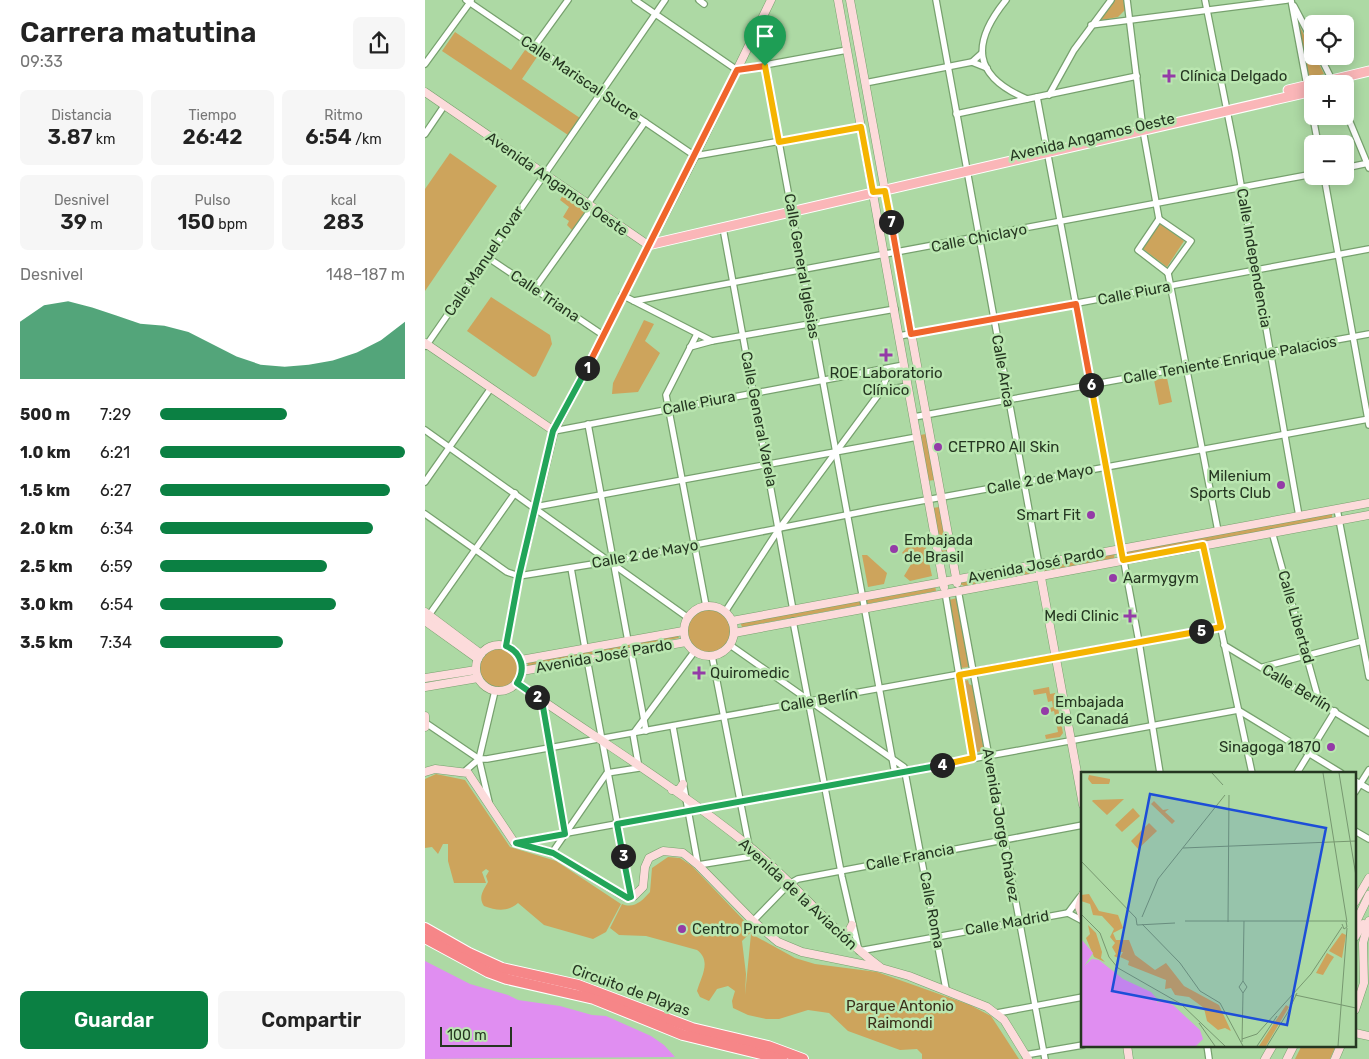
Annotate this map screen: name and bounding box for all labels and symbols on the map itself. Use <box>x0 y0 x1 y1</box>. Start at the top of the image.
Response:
pin <box>744 15 786 66</box>
street label: Calle Mariscal Sucre <box>517 32 643 124</box>
place label: Clínica Delgado <box>1180 67 1287 85</box>
marker: Clínica Delgado <box>1162 69 1176 83</box>
street label: Avenida Angamos Oeste <box>1007 109 1177 165</box>
street label: Avenida Angamos Oeste <box>482 128 632 240</box>
street label: Calle Independencia <box>1233 187 1275 329</box>
street label: Calle General Iglesias <box>780 192 824 340</box>
street label: Calle Manuel Tovar <box>441 202 528 319</box>
pin: 7 <box>879 210 903 234</box>
street label: Calle Chiclayo <box>930 220 1028 256</box>
street label: Calle Triana <box>507 266 583 326</box>
street label: Calle Piura <box>1096 277 1172 309</box>
street label: Calle Teniente Enrique Palacios <box>1122 332 1338 388</box>
street label: Calle Arica <box>988 333 1018 409</box>
marker: ROE Laboratorio Clínico <box>879 348 893 362</box>
street label: Calle General Varela <box>737 350 781 488</box>
pin: 1 <box>575 356 599 380</box>
place label: ROE Laboratorio Clínico <box>829 364 943 399</box>
pin: 6 <box>1079 372 1103 398</box>
street label: Calle Piura <box>661 387 737 419</box>
place label: CETPRO All Skin <box>948 438 1059 456</box>
marker: CETPRO All Skin <box>932 441 944 453</box>
street label: Calle 2 de Mayo <box>985 460 1095 498</box>
place label: Milenium Sports Club <box>1190 467 1271 502</box>
marker: Milenium Sports Club <box>1275 479 1287 491</box>
place label: Smart Fit <box>1017 506 1081 524</box>
marker: Smart Fit <box>1085 509 1097 521</box>
place label: Embajada de Brasil <box>904 531 973 566</box>
street label: Calle 2 de Mayo <box>590 536 700 572</box>
marker: Embajada de Brasil <box>888 543 900 555</box>
street label: Avenida José Pardo <box>966 543 1106 587</box>
street label: Calle Libertad <box>1274 568 1318 666</box>
place label: Aarmygym <box>1123 569 1199 587</box>
marker: Aarmygym <box>1107 572 1119 584</box>
place label: Medi Clinic <box>1044 607 1119 625</box>
marker: Medi Clinic <box>1123 609 1137 623</box>
pin: 5 <box>1189 618 1213 644</box>
street label: Avenida José Pardo <box>534 635 674 677</box>
street label: Calle Berlín <box>1259 660 1335 716</box>
place label: Quiromedic <box>710 664 790 682</box>
marker: Quiromedic <box>692 666 706 680</box>
pin: 2 <box>525 684 549 710</box>
street label: Calle Berlín <box>779 684 859 716</box>
place label: Embajada de Canadá <box>1055 693 1129 728</box>
marker: Embajada de Canadá <box>1039 705 1051 717</box>
place label: Sinagoga 1870 <box>1219 738 1321 756</box>
marker: Sinagoga 1870 <box>1325 741 1337 753</box>
street label: Avenida Jorge Chávez <box>979 747 1023 904</box>
pin: 4 <box>929 752 955 778</box>
inset map <box>1081 772 1357 1046</box>
street label: Avenida de la Aviación <box>735 834 861 954</box>
street label: Calle Francia <box>864 840 956 874</box>
pin: 3 <box>611 844 635 868</box>
street label: Calle Roma <box>916 870 948 950</box>
street label: Calle Madrid <box>964 907 1050 939</box>
place label: Centro Promotor <box>692 920 809 938</box>
marker: Centro Promotor <box>676 923 688 935</box>
street label: Circuito de Playas <box>569 960 693 1020</box>
park label: Parque Antonio Raimondi <box>846 997 954 1032</box>
scale bar <box>440 1024 513 1047</box>

